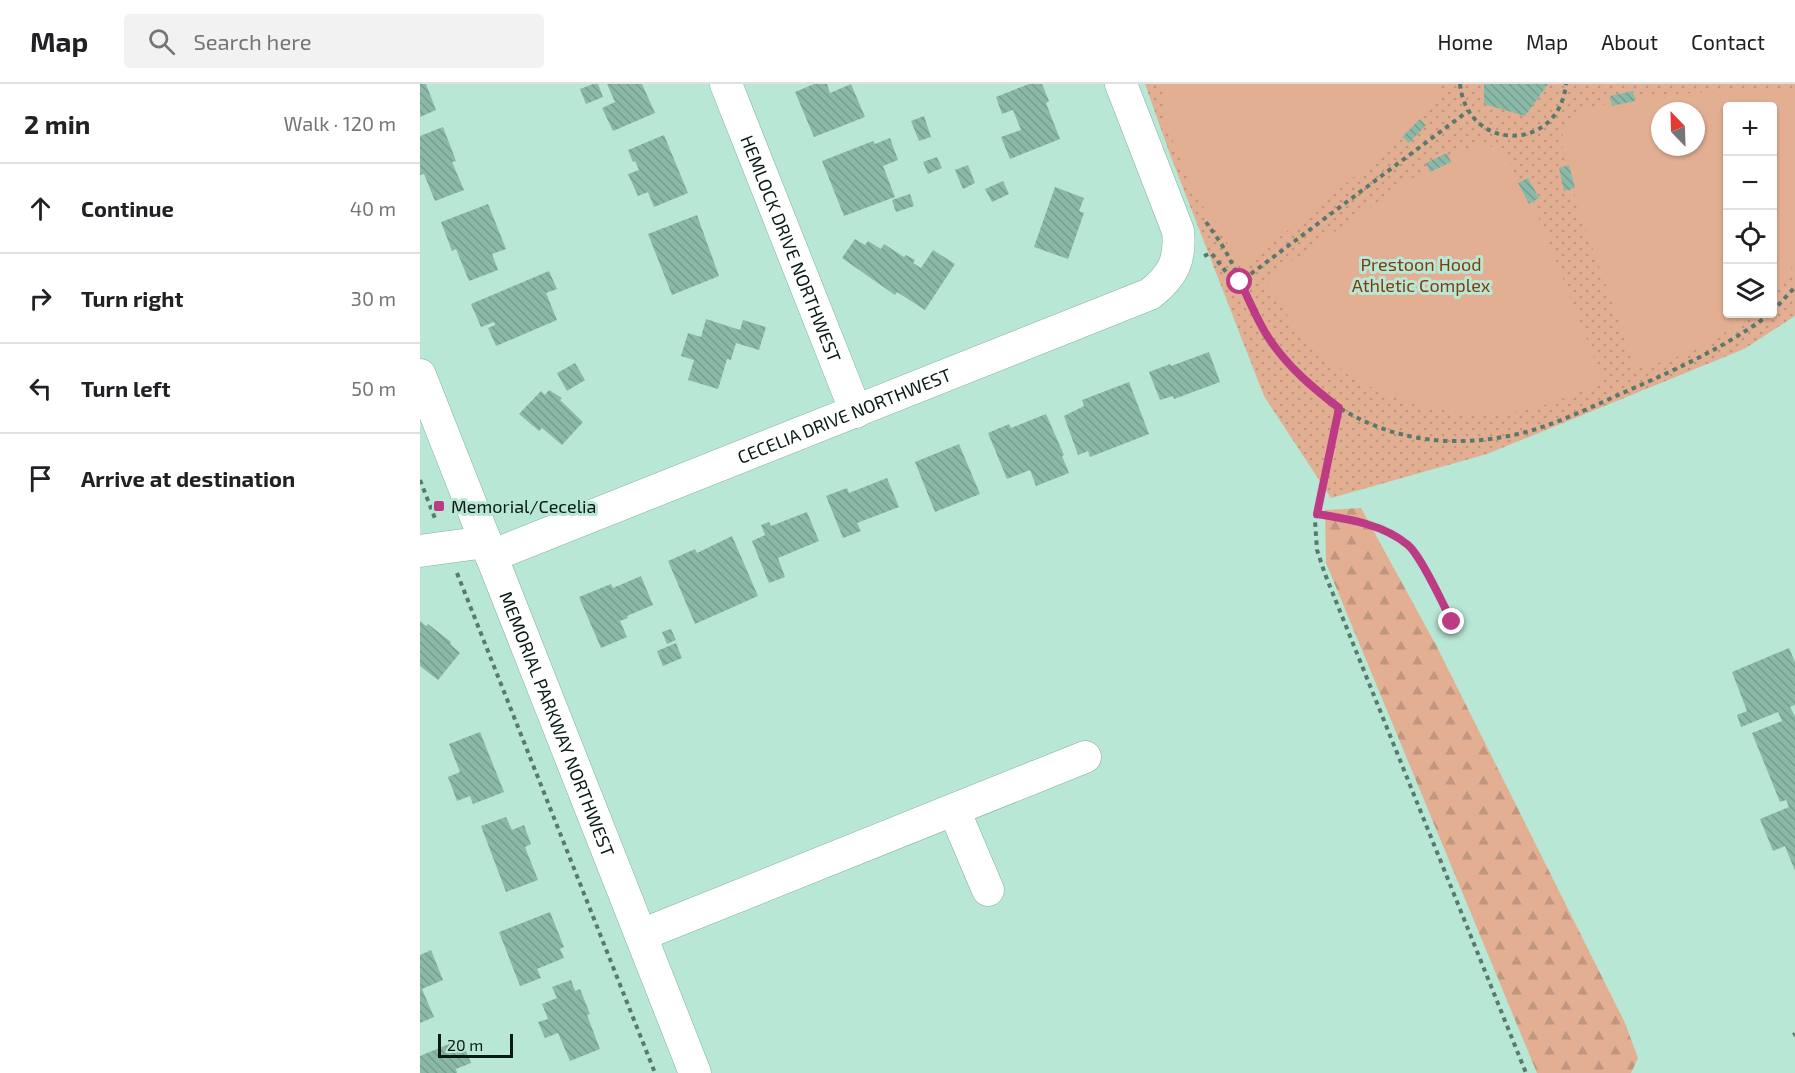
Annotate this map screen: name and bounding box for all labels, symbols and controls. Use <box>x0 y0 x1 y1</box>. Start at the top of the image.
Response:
search box <box>124 14 544 68</box>
text: Map <box>30 24 88 58</box>
icon: search <box>145 25 178 58</box>
text: Search here <box>193 28 312 54</box>
text: Home <box>1437 29 1493 54</box>
text: Map <box>1526 29 1568 54</box>
text: About <box>1601 29 1658 54</box>
text: Contact <box>1691 29 1765 54</box>
north arrow <box>1651 102 1705 156</box>
map controls <box>1723 102 1777 318</box>
button: + <box>1723 102 1777 156</box>
text: 2 min <box>24 108 90 139</box>
text: Walk · 120 m <box>284 111 396 135</box>
street label: HEMLOCK DRIVE NORTHWEST <box>736 132 846 366</box>
button: − <box>1723 156 1777 210</box>
icon: ahead <box>24 192 57 225</box>
text: Continue <box>81 195 174 221</box>
text: 40 m <box>350 196 396 220</box>
button: locate <box>1723 210 1777 264</box>
park label: Prestoon Hood Athletic Complex <box>1352 253 1491 296</box>
button: layers <box>1723 264 1777 318</box>
route start <box>1226 268 1252 294</box>
icon: right <box>24 282 57 315</box>
text: Turn right <box>81 285 183 311</box>
text: 30 m <box>351 286 396 310</box>
street label: CECELIA DRIVE NORTHWEST <box>734 363 955 468</box>
icon: left <box>24 372 57 405</box>
text: Turn left <box>81 375 170 401</box>
text: 50 m <box>351 376 396 400</box>
icon: arrive <box>24 462 57 495</box>
text: Arrive at destination <box>81 465 295 491</box>
place label: Memorial/Cecelia <box>451 495 596 517</box>
marker: Memorial/Cecelia <box>432 499 446 513</box>
street label: MEMORIAL PARKWAY NORTHWEST <box>495 588 620 860</box>
route end <box>1438 608 1464 634</box>
scale bar <box>438 1031 513 1058</box>
text: 20 m <box>447 1035 483 1054</box>

